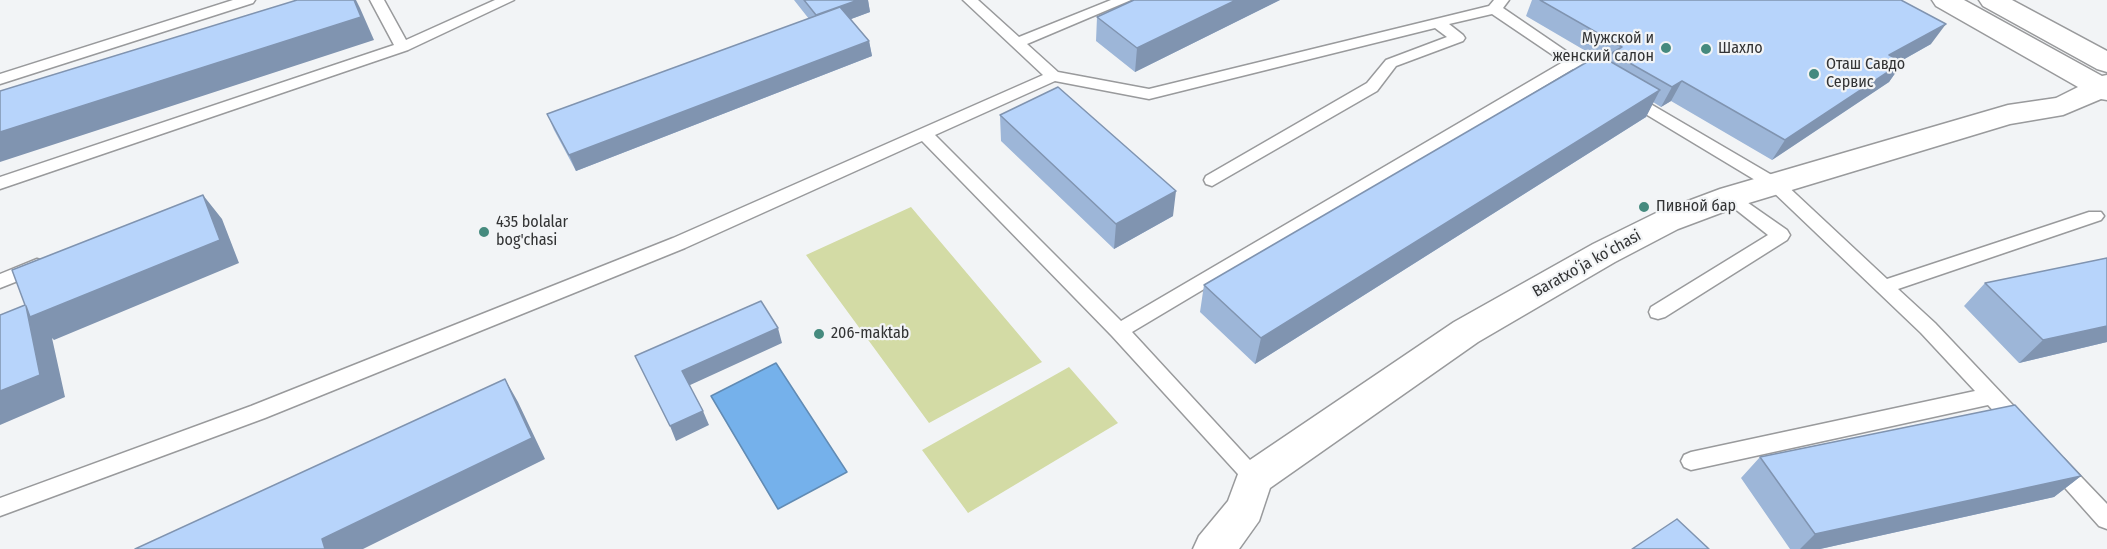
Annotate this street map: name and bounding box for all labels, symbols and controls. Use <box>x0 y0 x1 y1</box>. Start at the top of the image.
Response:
place label: Мужской и женский салон <box>1552 29 1654 67</box>
place label: Шахло <box>1718 39 1763 59</box>
marker: Мужской и женский салон <box>1659 41 1673 55</box>
marker: Шахло <box>1699 42 1713 56</box>
place label: Оташ Савдо Сервис <box>1826 55 1905 93</box>
marker: Оташ Савдо Сервис <box>1807 67 1821 81</box>
place label: Пивной бар <box>1656 197 1736 217</box>
marker: Пивной бар <box>1637 200 1651 214</box>
place label: 435 bolalar bog'chasi <box>496 213 568 251</box>
marker: 435 bolalar bog'chasi <box>477 225 491 239</box>
street label: Baratxoʻja koʻchasi <box>1529 226 1645 302</box>
place label: 206-maktab <box>831 324 909 344</box>
marker: 206-maktab <box>812 327 826 341</box>

